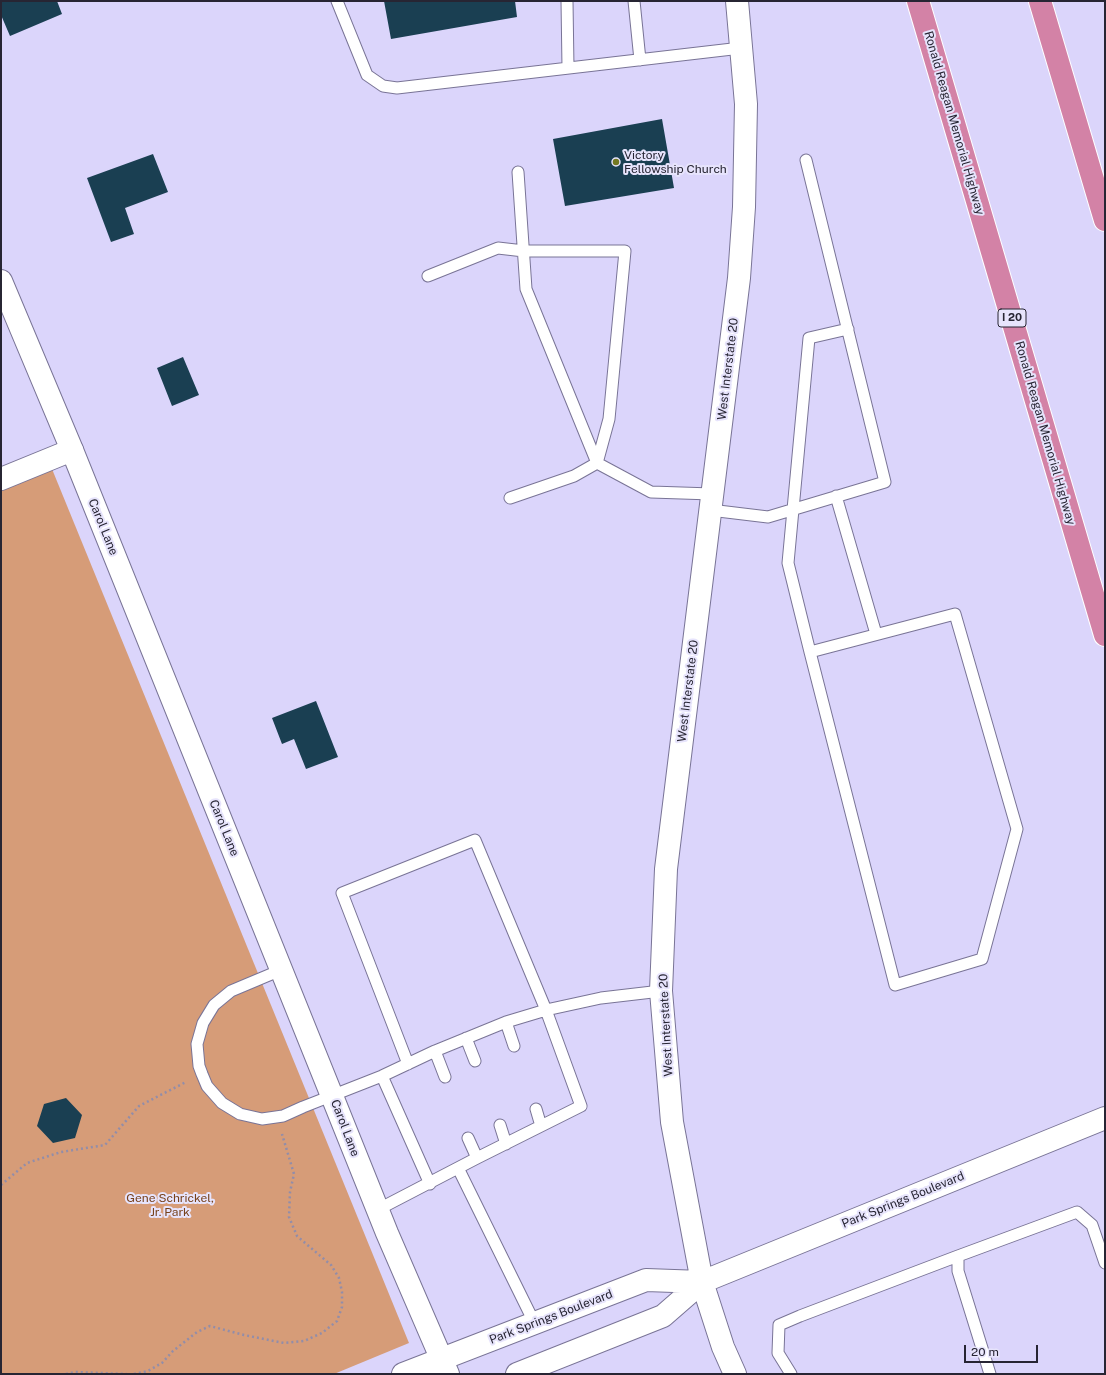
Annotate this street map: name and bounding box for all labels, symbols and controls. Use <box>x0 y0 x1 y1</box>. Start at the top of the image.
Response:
street label: Ronald Reagan Memorial Highway <box>921 29 987 217</box>
place label: Victory Fellowship Church <box>624 148 727 176</box>
marker: Victory Fellowship Church <box>611 157 621 167</box>
road number: I 20 <box>998 309 1026 327</box>
street label: West Interstate 20 <box>715 317 741 421</box>
street label: Ronald Reagan Memorial Highway <box>1012 339 1078 527</box>
street label: Carol Lane <box>85 497 121 557</box>
street label: West Interstate 20 <box>675 639 701 743</box>
street label: Carol Lane <box>206 798 242 858</box>
street label: West Interstate 20 <box>656 973 676 1077</box>
street label: Carol Lane <box>328 1097 362 1159</box>
street label: Park Springs Boulevard <box>840 1169 966 1231</box>
park label: Gene Schrickel, Jr. Park <box>126 1191 214 1219</box>
street label: Park Springs Boulevard <box>487 1287 615 1347</box>
scale bar <box>966 1337 1040 1363</box>
text: 20 m <box>971 1345 999 1359</box>

